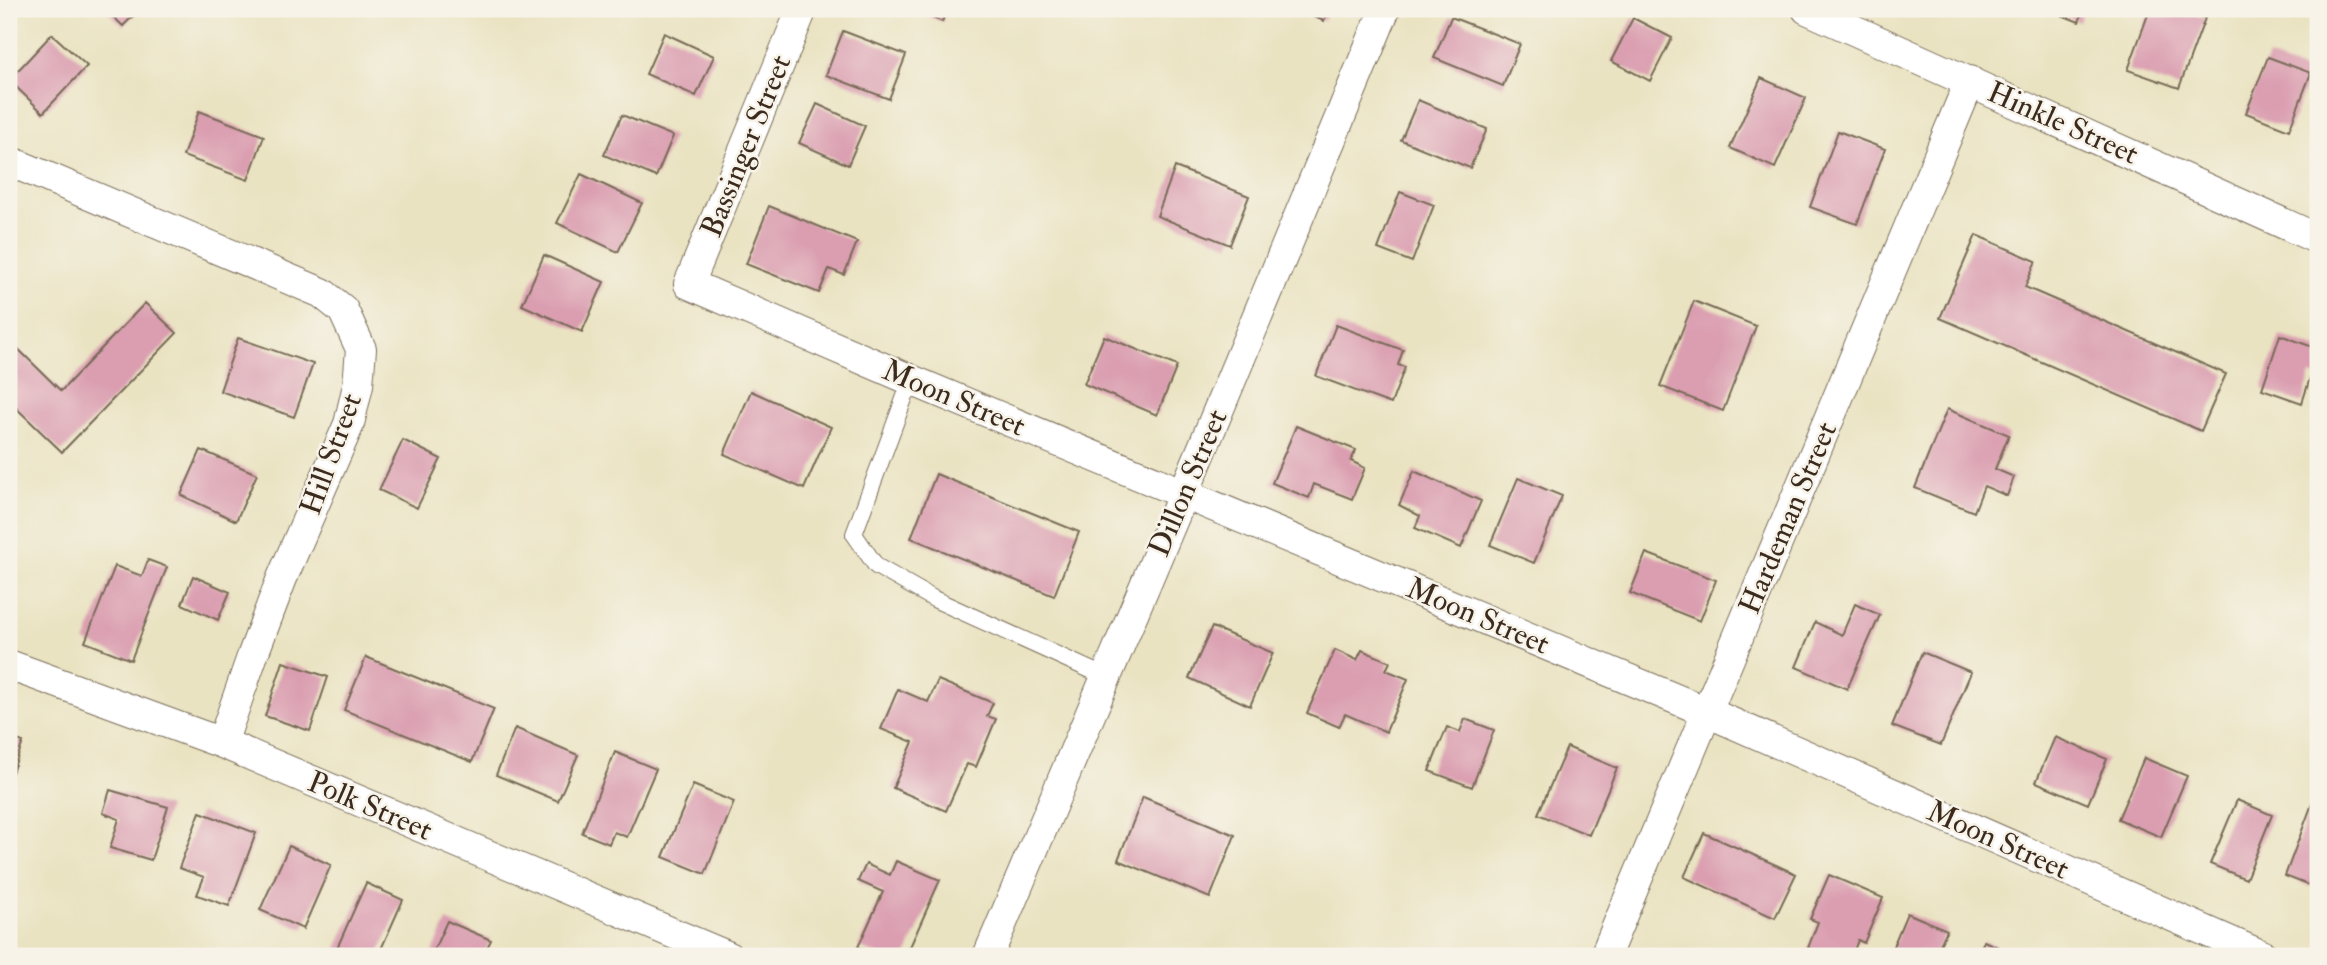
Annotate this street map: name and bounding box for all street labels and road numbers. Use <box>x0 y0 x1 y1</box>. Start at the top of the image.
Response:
street label: Bassinger Street <box>693 49 799 242</box>
street label: Hinkle Street <box>1982 73 2144 173</box>
street label: Moon Street <box>877 351 1031 445</box>
street label: Hill Street <box>292 388 370 520</box>
street label: Dillon Street <box>1140 404 1236 562</box>
street label: Hardeman Street <box>1731 416 1845 620</box>
street label: Moon Street <box>1401 569 1555 663</box>
street label: Polk Street <box>302 763 438 849</box>
street label: Moon Street <box>1921 792 2075 888</box>

